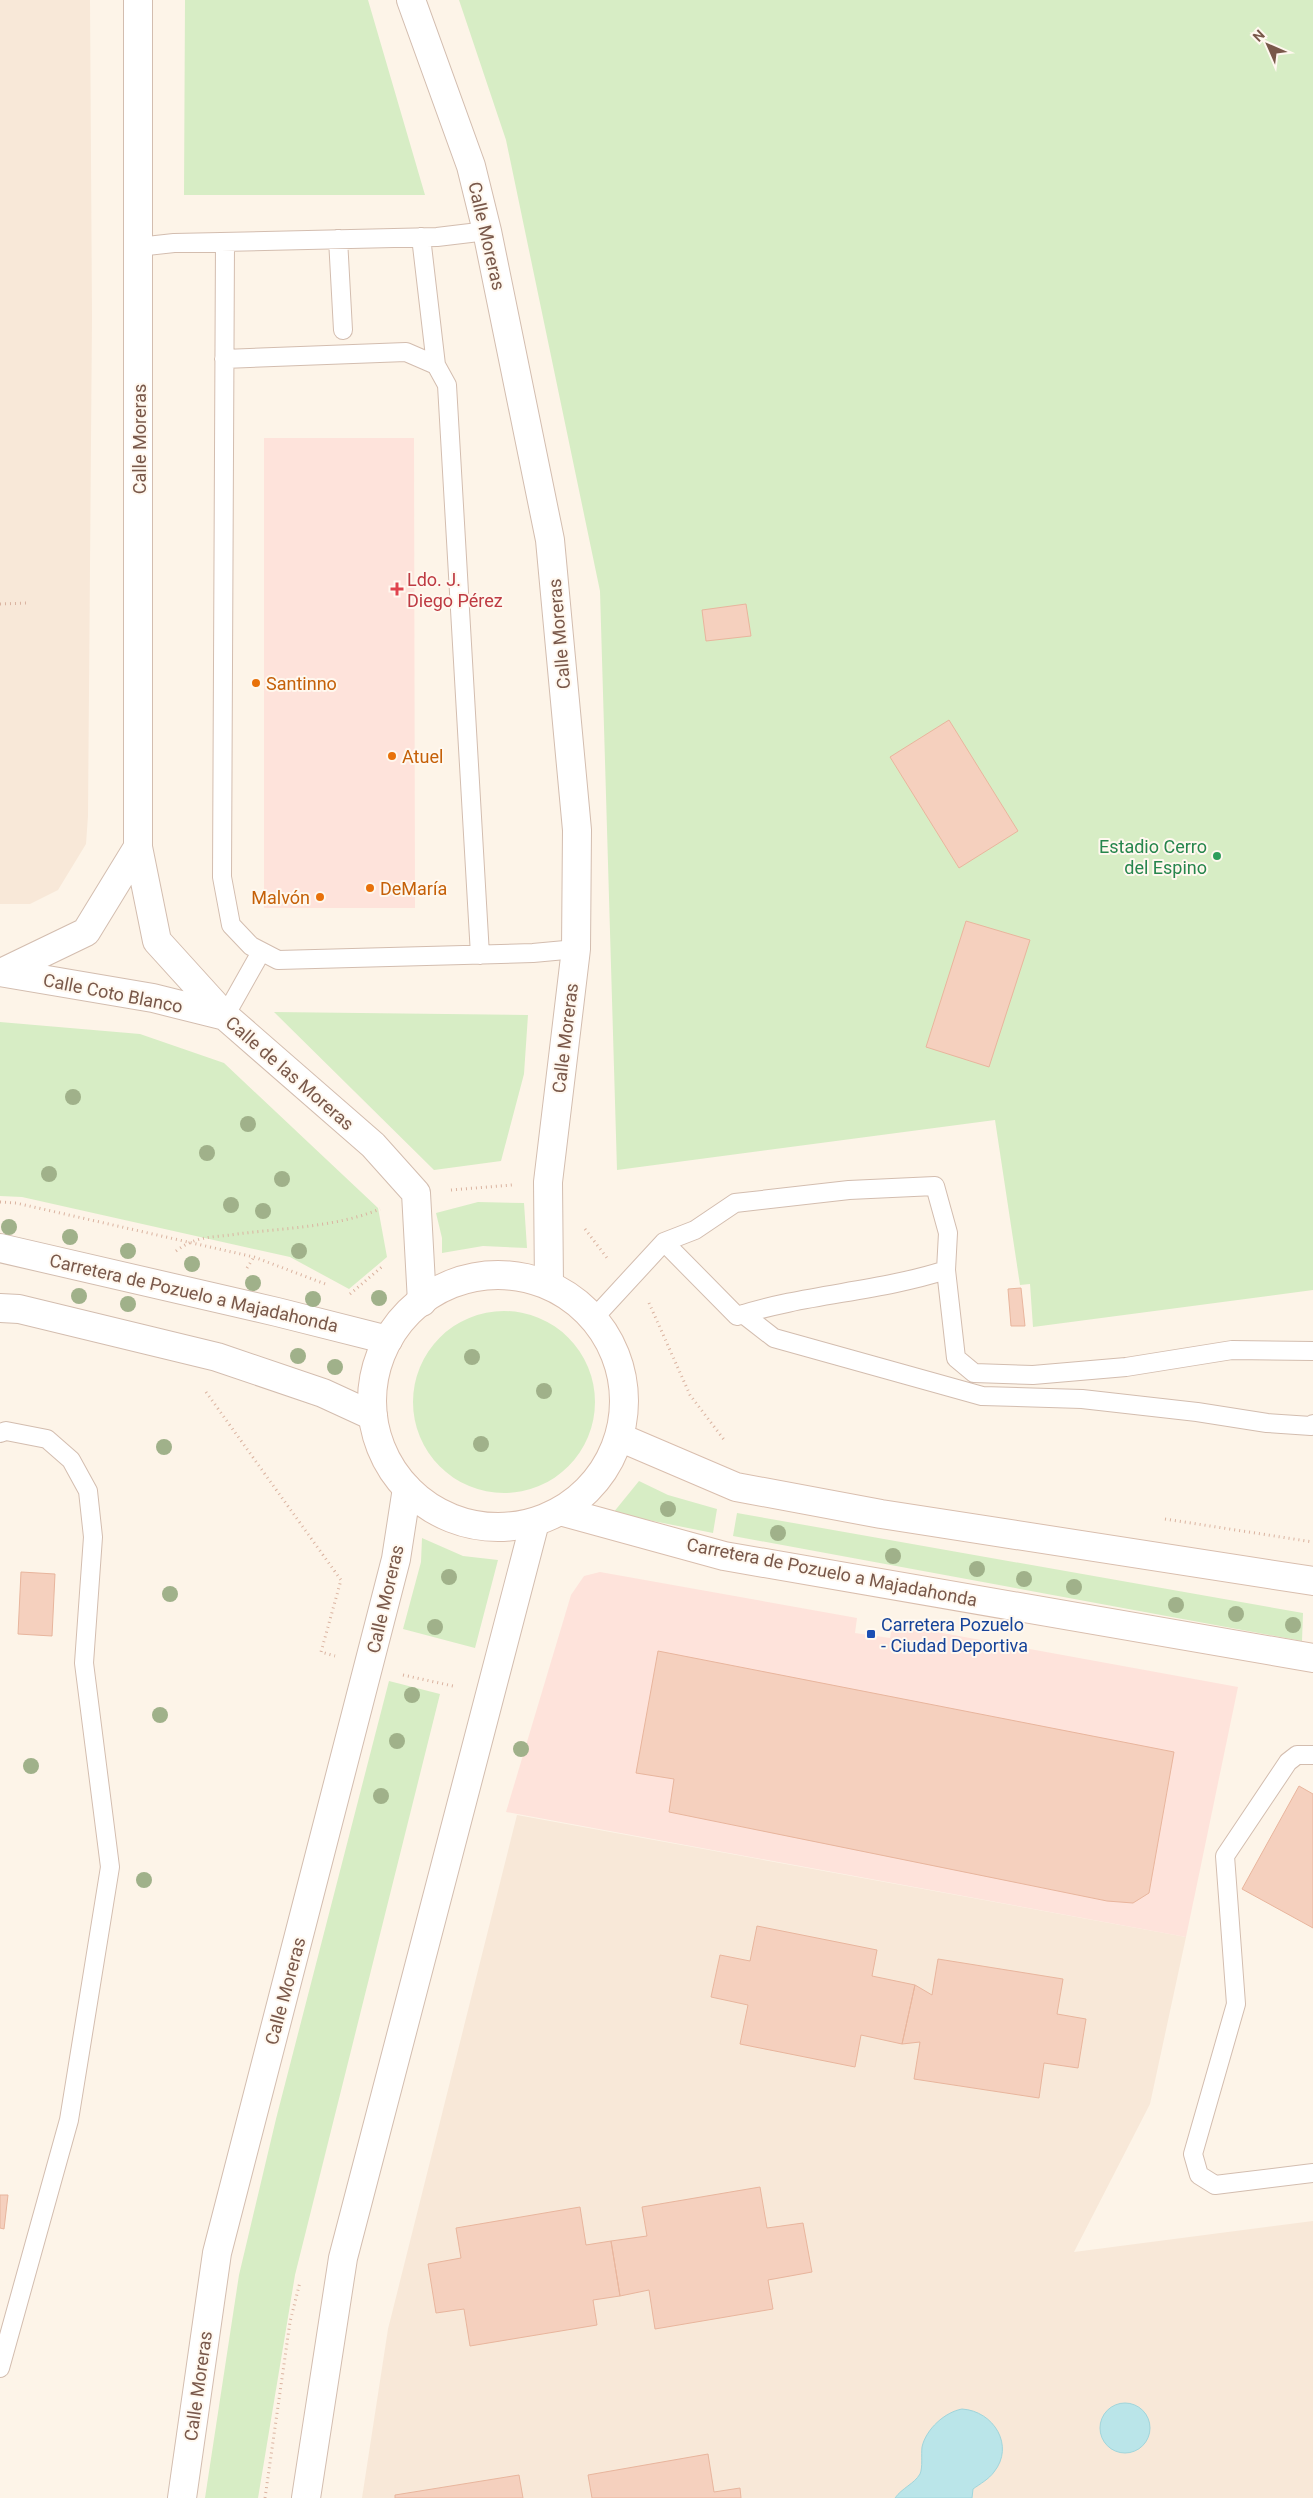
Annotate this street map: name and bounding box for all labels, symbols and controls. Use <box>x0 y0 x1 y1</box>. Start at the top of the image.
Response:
north arrow <box>1243 20 1293 70</box>
text: N <box>1250 27 1268 45</box>
street label: Calle Moreras <box>464 180 510 292</box>
street label: Calle Moreras <box>129 384 150 494</box>
place label: Ldo. J. Diego Pérez <box>407 569 503 611</box>
street label: Calle Moreras <box>544 578 574 690</box>
marker: Ldo. J. Diego Pérez <box>391 583 403 595</box>
place label: Santinno <box>266 673 337 694</box>
marker: Santinno <box>250 677 262 689</box>
place label: Atuel <box>402 746 443 767</box>
marker: Atuel <box>386 750 398 762</box>
place label: Estadio Cerro del Espino <box>1099 836 1207 878</box>
marker: Estadio Cerro del Espino <box>1211 850 1223 862</box>
place label: DeMaría <box>380 878 447 899</box>
marker: DeMaría <box>364 882 376 894</box>
place label: Malvón <box>251 887 310 908</box>
marker: Malvón <box>314 891 326 903</box>
street label: Calle Coto Blanco <box>41 969 185 1017</box>
street label: Calle Moreras <box>548 982 582 1094</box>
street label: Calle de las Moreras <box>222 1012 358 1134</box>
street label: Carretera de Pozuelo a Majadahonda <box>48 1250 340 1336</box>
street label: Carretera de Pozuelo a Majadahonda <box>685 1534 979 1610</box>
street label: Calle Moreras <box>362 1543 408 1655</box>
place label: Carretera Pozuelo - Ciudad Deportiva <box>881 1614 1028 1656</box>
marker: Carretera Pozuelo - Ciudad Deportiva <box>865 1628 877 1640</box>
street label: Calle Moreras <box>261 1935 309 2047</box>
street label: Calle Moreras <box>180 2330 216 2442</box>

